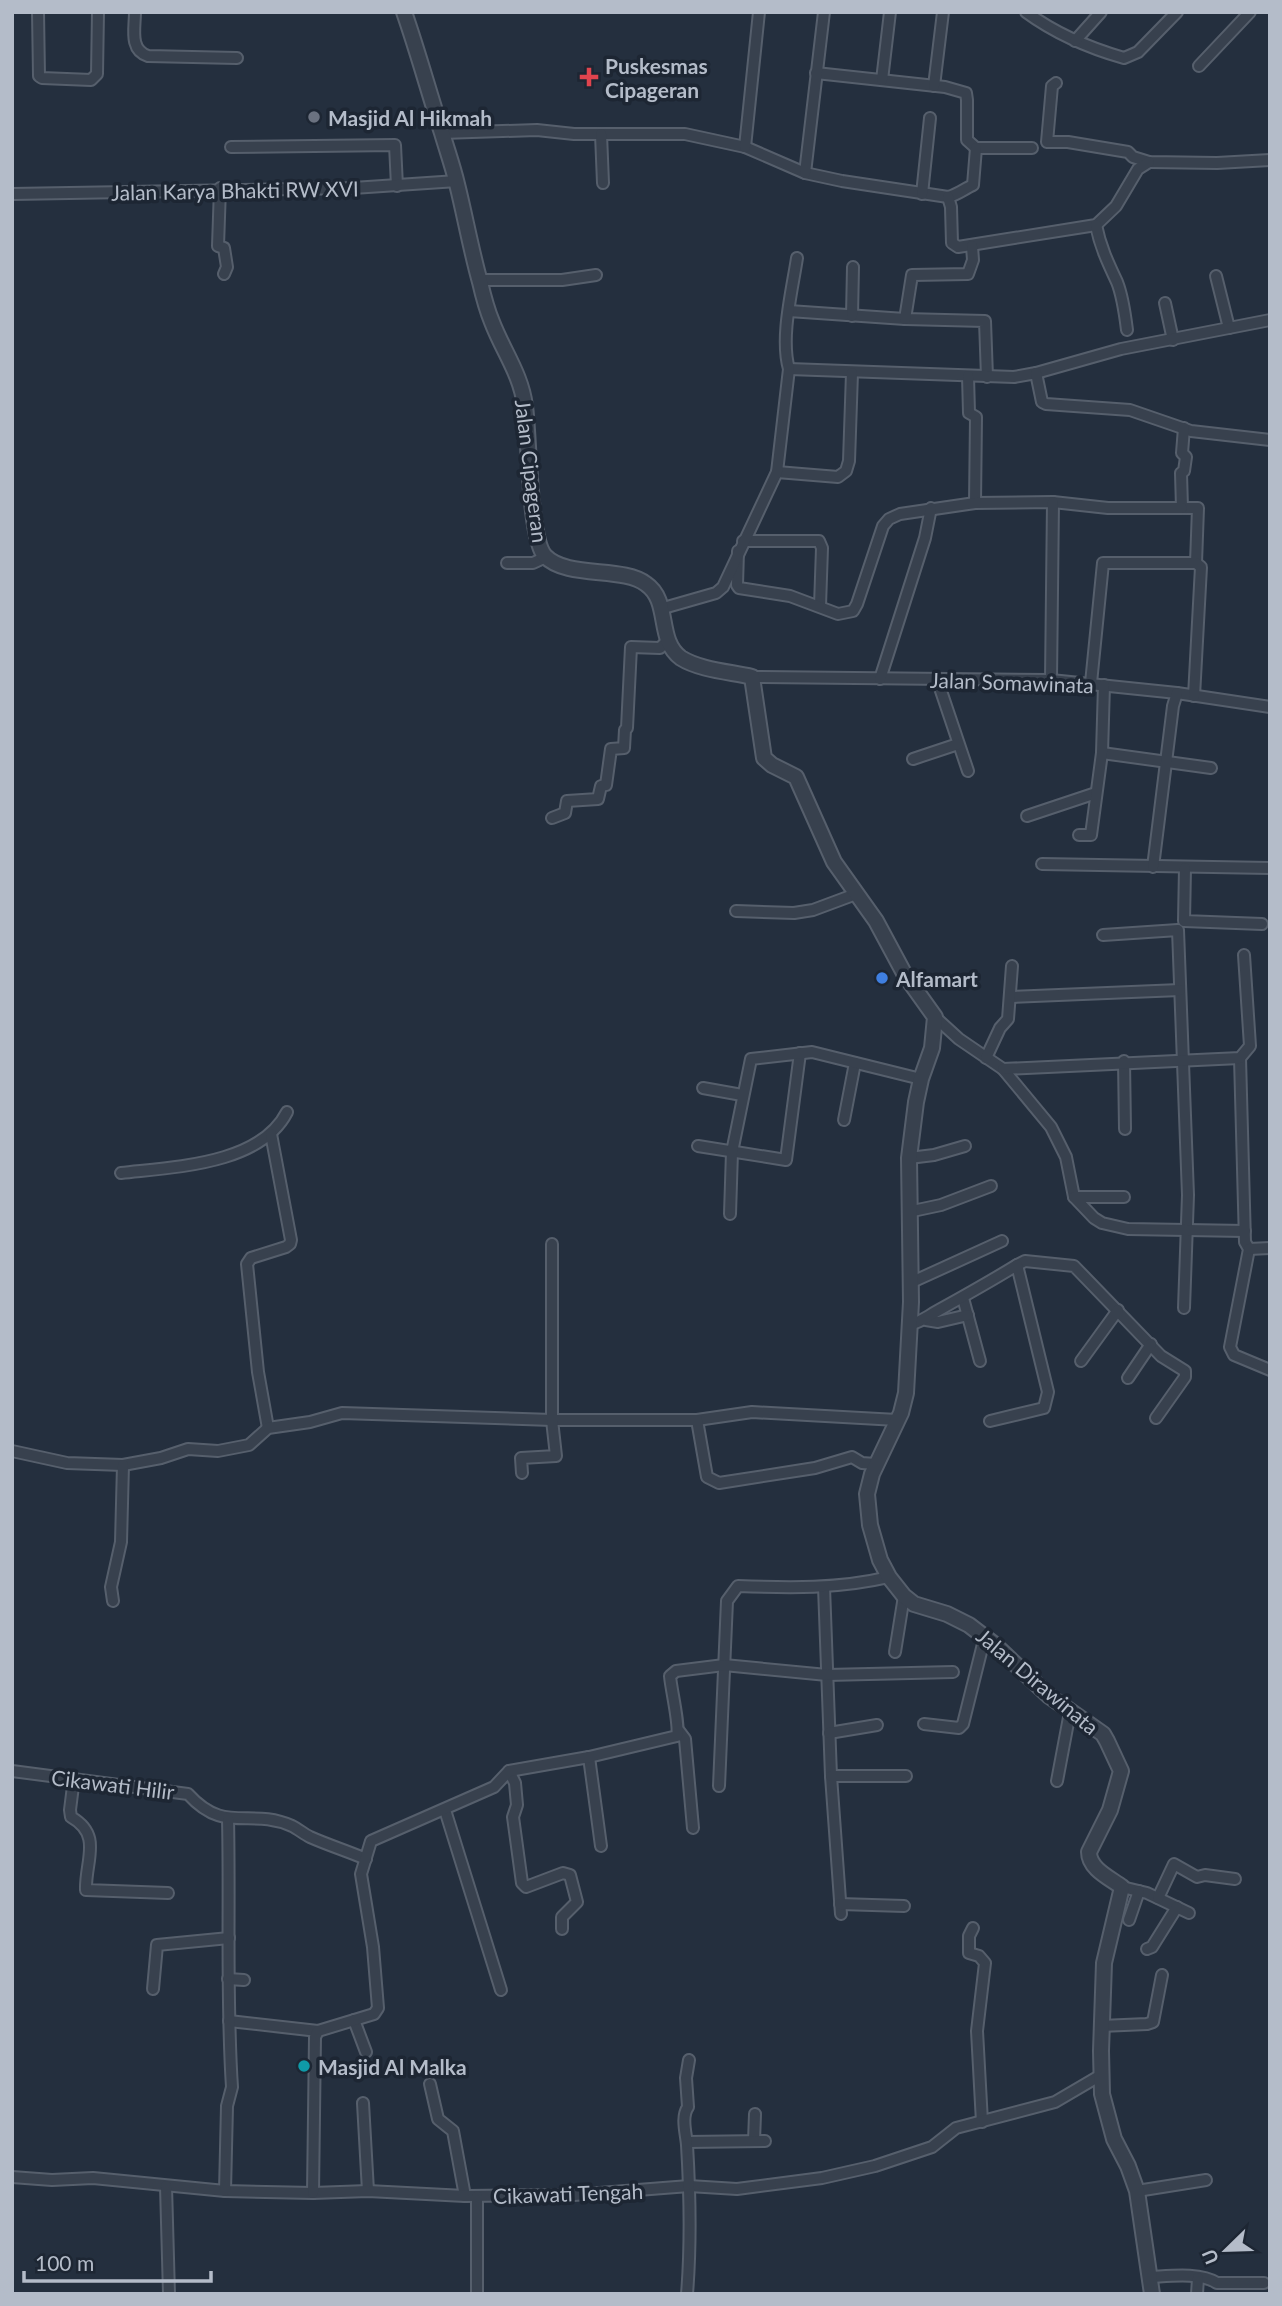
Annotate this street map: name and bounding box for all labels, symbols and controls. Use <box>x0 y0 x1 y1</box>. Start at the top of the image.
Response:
place label: Puskesmas Cipageran <box>605 53 708 102</box>
marker: Puskesmas Cipageran <box>579 67 599 87</box>
place label: Masjid Al Hikmah <box>328 105 492 130</box>
marker: Masjid Al Hikmah <box>306 109 322 125</box>
street label: Jalan Karya Bhakti RW XVI <box>111 175 359 205</box>
street label: Jalan Cipageran <box>511 398 553 544</box>
street label: Jalan Somawinata <box>930 667 1094 697</box>
place label: Alfamart <box>895 966 978 991</box>
marker: Alfamart <box>874 970 890 986</box>
street label: Jalan Dirawinata <box>972 1623 1104 1739</box>
street label: Cikawati Hilir <box>50 1764 176 1804</box>
place label: Masjid Al Malka <box>318 2054 467 2079</box>
marker: Masjid Al Malka <box>296 2058 312 2074</box>
street label: Cikawati Tengah <box>493 2178 643 2208</box>
north arrow <box>1191 2215 1261 2285</box>
scale bar <box>24 2240 212 2284</box>
text: U <box>1197 2246 1223 2268</box>
text: 100 m <box>35 2250 94 2275</box>

